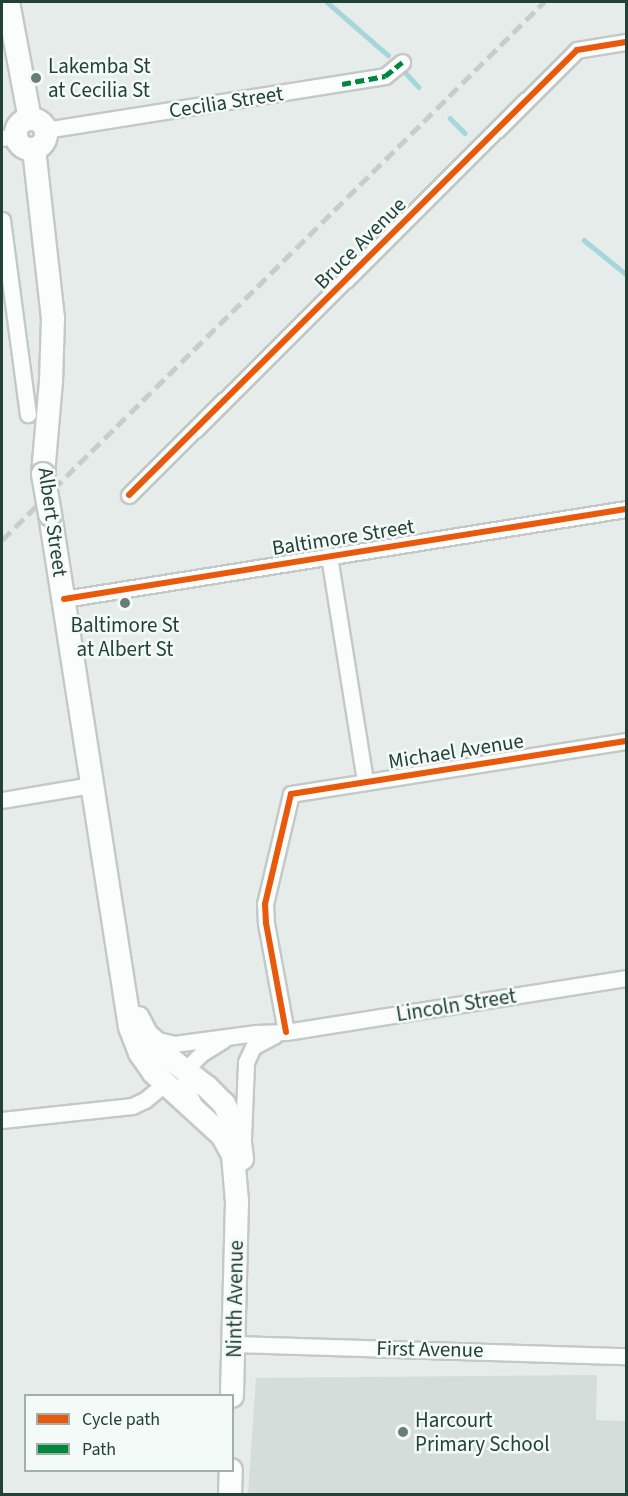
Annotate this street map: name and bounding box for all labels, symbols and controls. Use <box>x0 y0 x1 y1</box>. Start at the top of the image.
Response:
place label: Lakemba St at Cecilia St <box>48 53 151 103</box>
marker: Lakemba St at Cecilia St <box>29 71 43 85</box>
street label: Cecilia Street <box>167 81 285 123</box>
street label: Bruce Avenue <box>309 192 411 294</box>
street label: Albert Street <box>33 466 73 578</box>
street label: Baltimore Street <box>270 513 416 561</box>
marker: Baltimore St at Albert St <box>118 596 132 610</box>
place label: Baltimore St at Albert St <box>71 612 179 662</box>
street label: Michael Avenue <box>387 728 525 774</box>
street label: Lincoln Street <box>394 983 518 1027</box>
street label: Ninth Avenue <box>221 1240 249 1358</box>
street label: First Avenue <box>376 1335 484 1363</box>
legend <box>24 1394 234 1472</box>
text: Cycle path <box>82 1407 160 1432</box>
place label: Harcourt Primary School <box>415 1407 549 1457</box>
marker: Harcourt Primary School <box>396 1425 410 1439</box>
text: Path <box>82 1437 116 1462</box>

